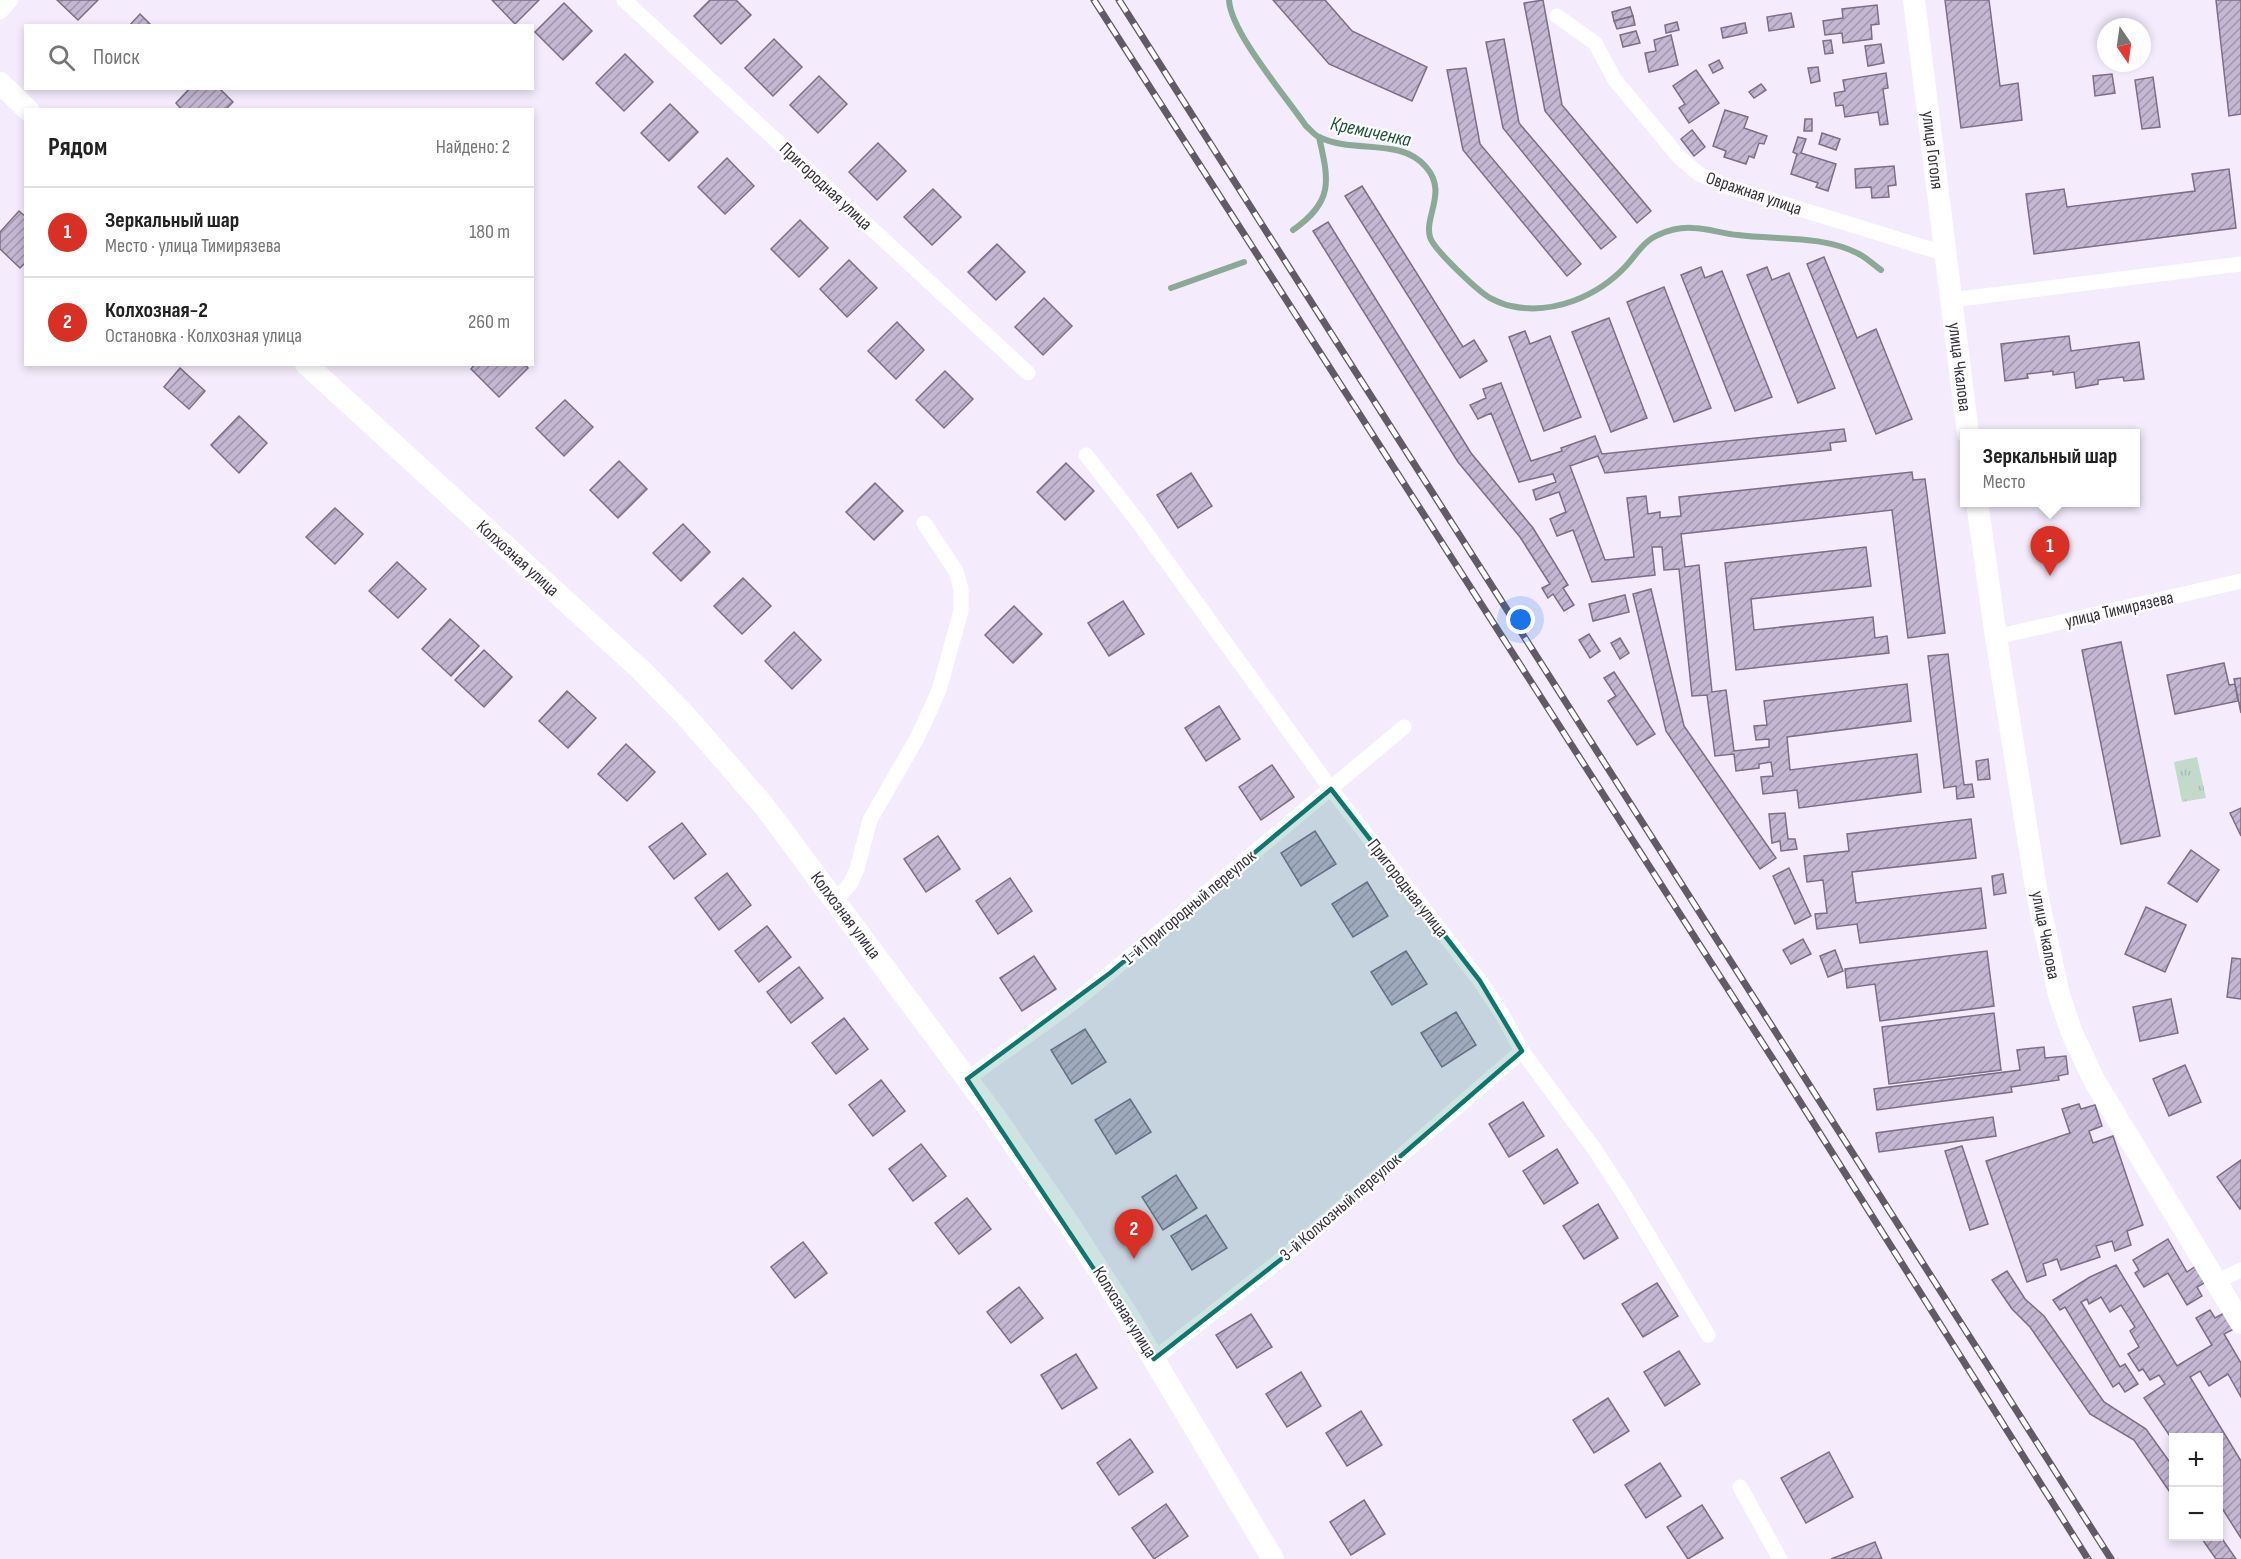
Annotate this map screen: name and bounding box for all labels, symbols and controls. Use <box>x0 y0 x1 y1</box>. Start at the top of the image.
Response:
north arrow <box>2097 18 2151 72</box>
search box <box>24 24 534 90</box>
icon: search <box>45 41 78 74</box>
text: Поиск <box>93 44 139 71</box>
street label: улица Гоголя <box>1917 110 1948 190</box>
water label: Кремиченка <box>1328 112 1413 152</box>
text: Рядом <box>48 132 107 163</box>
text: Найдено: 2 <box>436 135 510 159</box>
street label: Пригородная улица <box>775 138 876 235</box>
street label: Овражная улица <box>1703 167 1805 220</box>
text: Зеркальный шар <box>105 207 239 234</box>
text: 1 <box>64 220 71 244</box>
text: 180 m <box>469 220 510 244</box>
text: Место · улица Тимирязева <box>105 234 281 258</box>
text: Колхозная-2 <box>105 297 208 324</box>
text: 2 <box>63 310 72 334</box>
text: 260 m <box>468 310 510 334</box>
street label: улица Чкалова <box>1944 321 1975 413</box>
text: Остановка · Колхозная улица <box>105 324 302 348</box>
popup <box>1960 429 2140 507</box>
text: Зеркальный шар <box>1983 443 2117 470</box>
text: Место <box>1983 470 2026 494</box>
street label: Колхозная улица <box>472 516 563 601</box>
pin: 1 <box>2030 526 2070 576</box>
street label: улица Тимирязева <box>2063 587 2175 632</box>
your location <box>1506 605 1535 634</box>
street label: Пригородная улица <box>1363 835 1453 942</box>
street label: 1-й Пригородный переулок <box>1118 845 1260 969</box>
street label: Колхозная улица <box>806 868 885 963</box>
street label: улица Чкалова <box>2027 889 2064 981</box>
street label: 3-й Колхозный переулок <box>1276 1149 1405 1266</box>
pin: 2 <box>1114 1210 1154 1259</box>
street label: Колхозная улица <box>1088 1263 1161 1362</box>
map controls <box>2169 1433 2223 1541</box>
button: + <box>2169 1433 2223 1487</box>
button: − <box>2169 1487 2223 1541</box>

